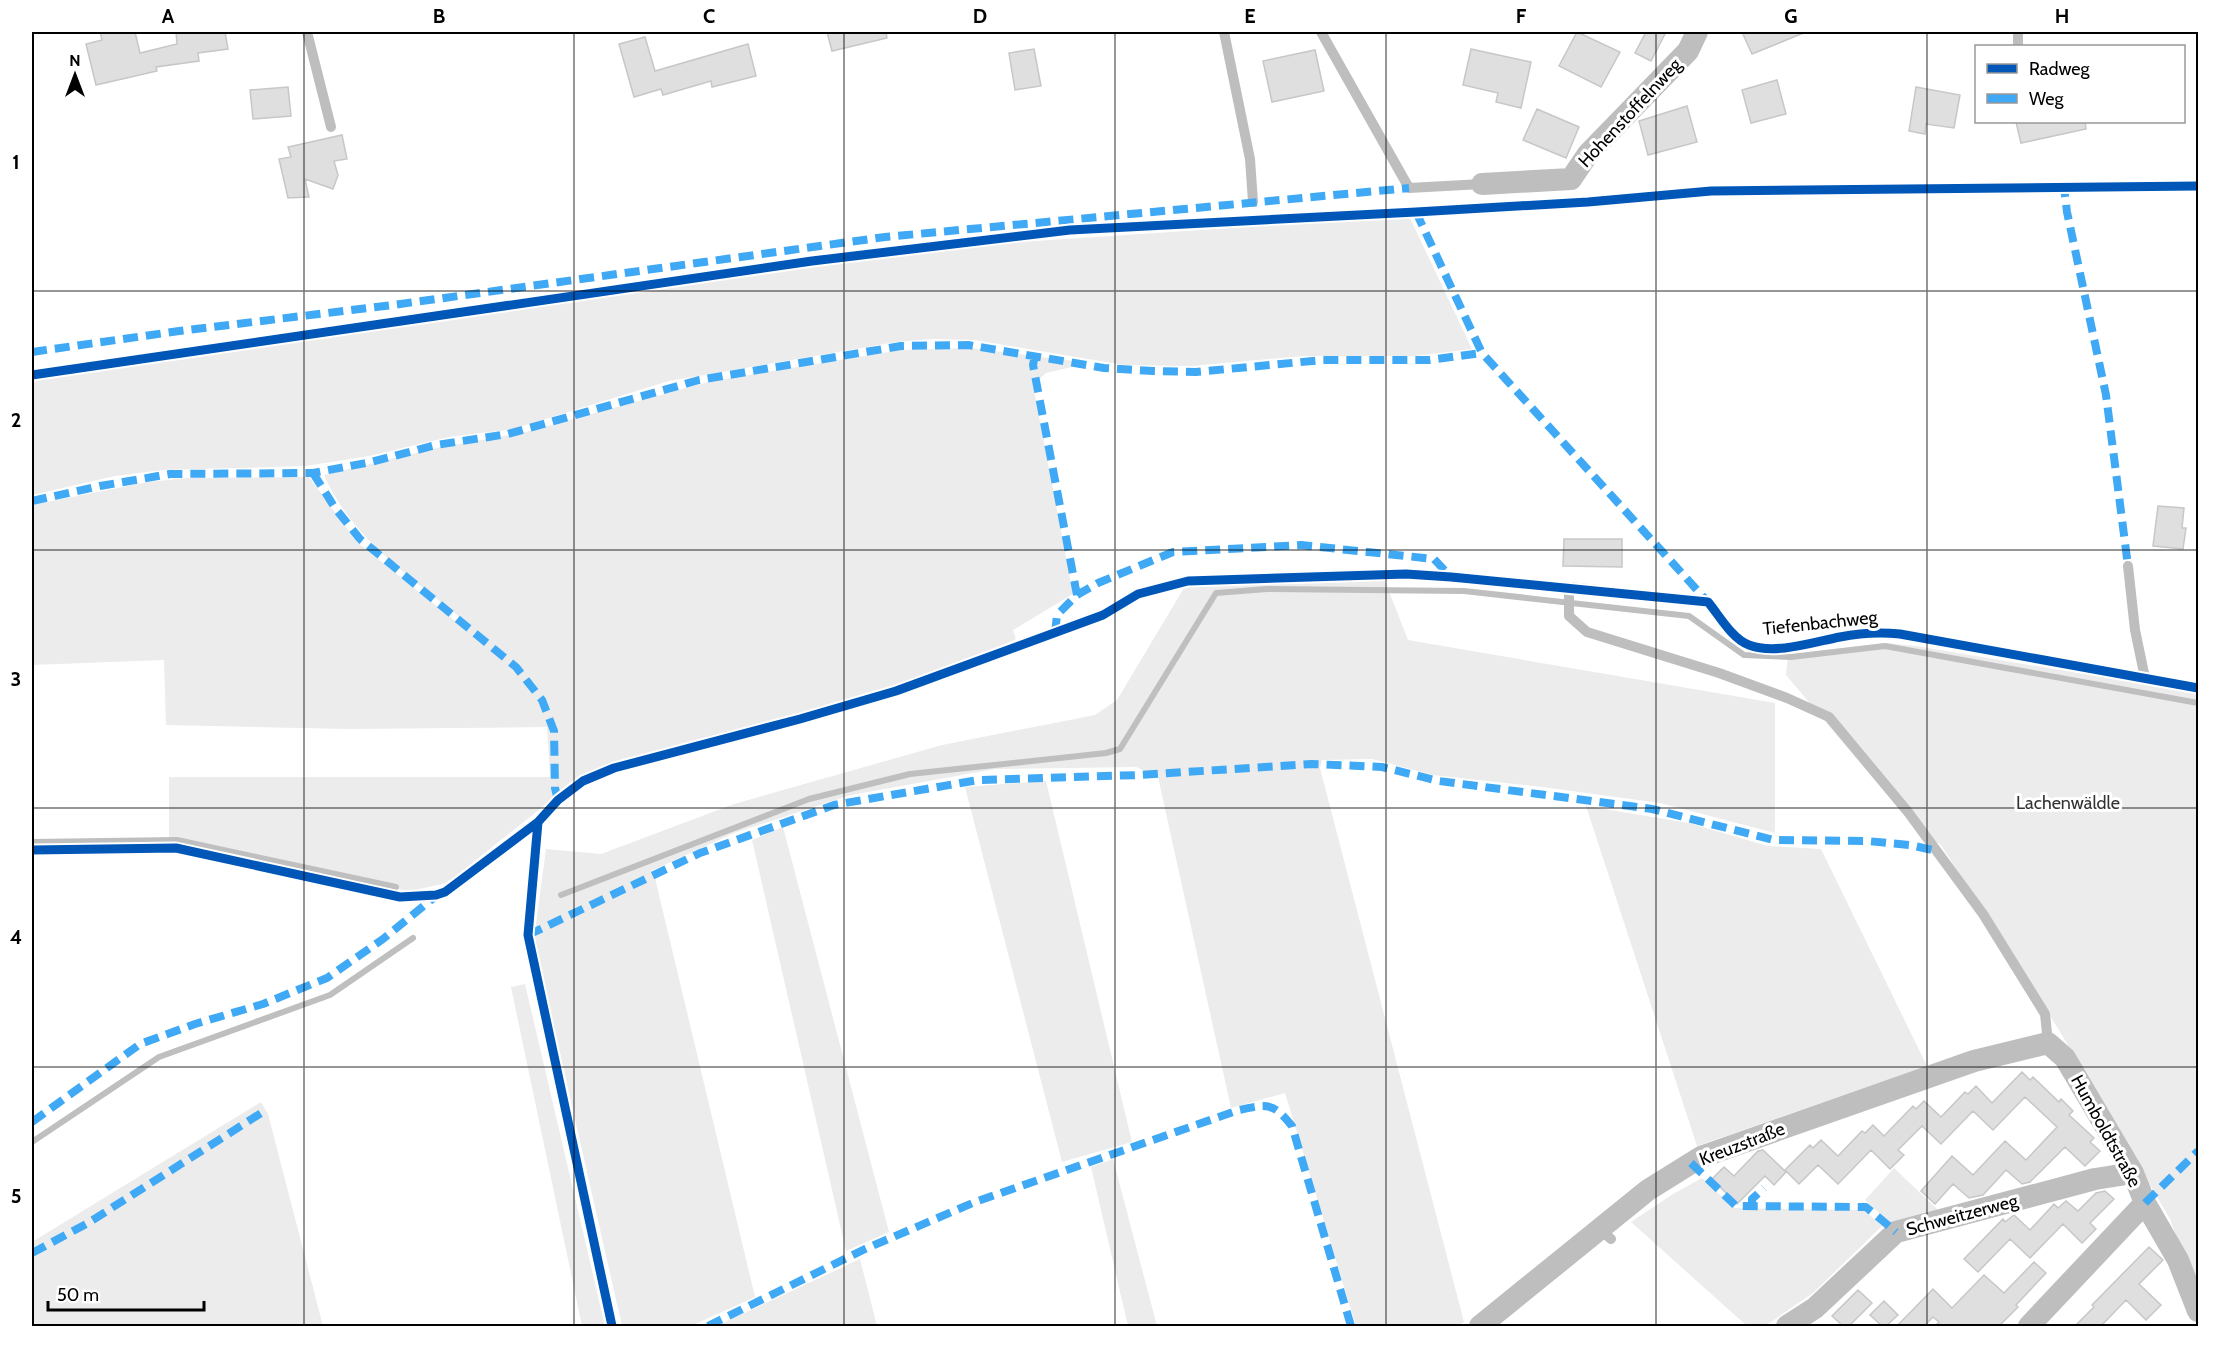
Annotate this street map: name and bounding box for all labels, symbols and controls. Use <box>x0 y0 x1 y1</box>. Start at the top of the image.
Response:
text: A <box>162 4 175 28</box>
text: B <box>433 4 445 28</box>
text: C <box>703 4 715 28</box>
text: D <box>973 4 987 28</box>
text: E <box>1244 4 1256 28</box>
text: F <box>1516 4 1527 28</box>
text: G <box>1784 4 1798 28</box>
text: H <box>2055 4 2069 28</box>
north arrow <box>45 45 105 105</box>
legend <box>1975 45 2185 123</box>
text: N <box>69 51 81 70</box>
street label: Hohenstoffelnweg <box>1574 53 1687 172</box>
text: Radweg <box>2029 58 2091 80</box>
text: Weg <box>2029 88 2065 110</box>
text: 1 <box>12 150 20 174</box>
text: 2 <box>11 408 21 432</box>
street label: Tiefenbachweg <box>1762 606 1879 640</box>
text: 3 <box>11 667 21 691</box>
park label: Lachenwäldle <box>2016 792 2120 814</box>
text: 4 <box>10 925 22 949</box>
street label: Humboldtstraße <box>2066 1071 2146 1191</box>
street label: Kreuzstraße <box>1696 1118 1788 1170</box>
text: 5 <box>11 1184 21 1208</box>
street label: Schweitzerweg <box>1904 1189 2021 1240</box>
scale bar <box>48 1274 204 1312</box>
text: 50 m <box>57 1284 99 1306</box>

